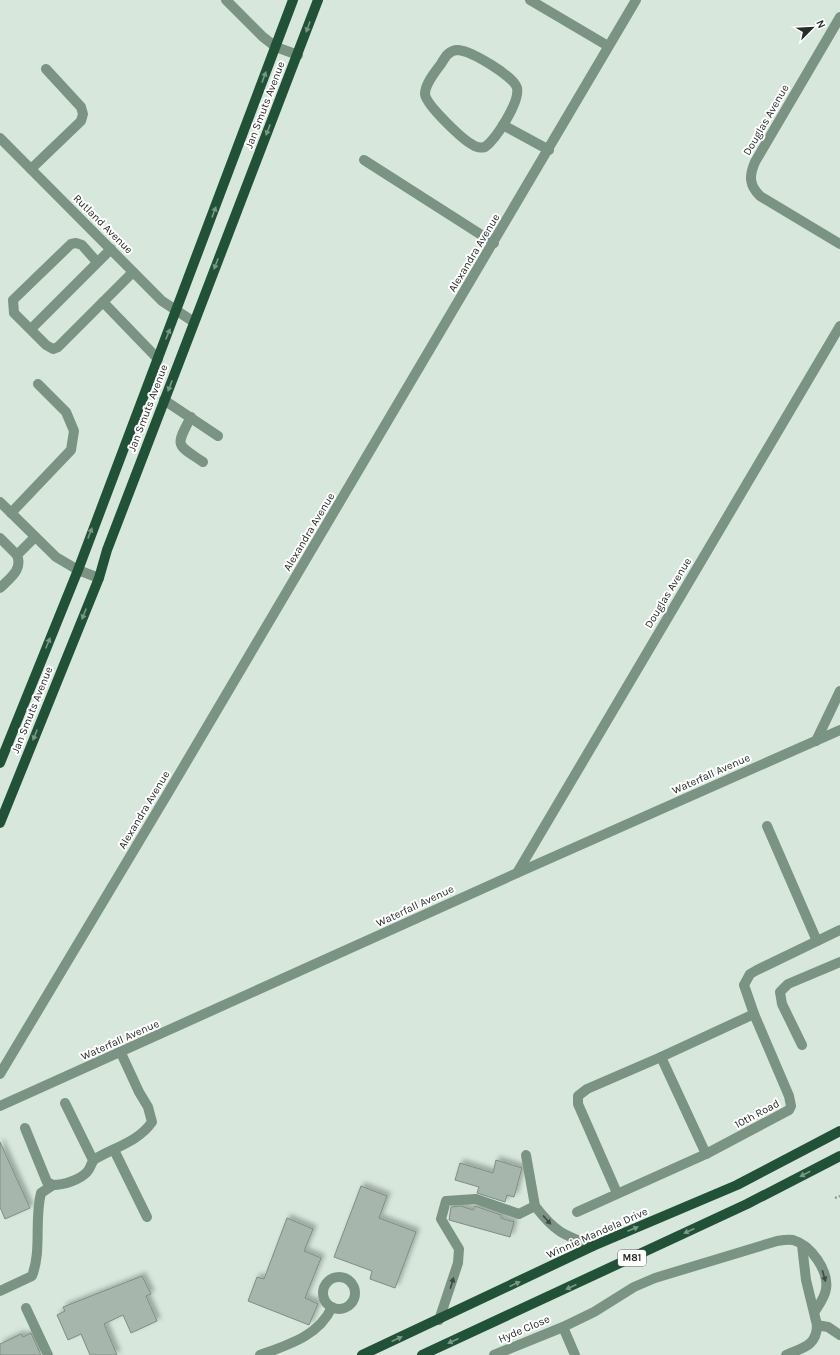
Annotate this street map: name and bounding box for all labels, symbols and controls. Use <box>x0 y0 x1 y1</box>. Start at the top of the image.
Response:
north arrow <box>792 8 832 48</box>
text: N <box>813 18 828 30</box>
one-way arrow <box>305 22 311 34</box>
street label: Jan Smuts Avenue <box>242 59 288 150</box>
one-way arrow <box>262 71 268 83</box>
street label: Douglas Avenue <box>740 82 792 158</box>
one-way arrow <box>265 125 271 137</box>
street label: Rutland Avenue <box>71 192 136 257</box>
one-way arrow <box>211 205 217 217</box>
street label: Alexandra Avenue <box>446 211 503 294</box>
one-way arrow <box>213 259 219 271</box>
one-way arrow <box>166 327 172 339</box>
street label: Jan Smuts Avenue <box>125 362 171 453</box>
one-way arrow <box>166 380 172 392</box>
street label: Alexandra Avenue <box>281 490 338 573</box>
one-way arrow <box>88 526 94 538</box>
street label: Douglas Avenue <box>642 555 694 631</box>
one-way arrow <box>80 609 86 621</box>
one-way arrow <box>46 637 52 649</box>
street label: Jan Smuts Avenue <box>9 665 55 755</box>
one-way arrow <box>32 730 38 742</box>
street label: Waterfall Avenue <box>670 751 752 797</box>
street label: Alexandra Avenue <box>116 768 173 851</box>
street label: Waterfall Avenue <box>374 882 456 930</box>
street label: Waterfall Avenue <box>79 1017 161 1063</box>
street label: 10th Road <box>732 1097 782 1131</box>
one-way arrow <box>800 1171 811 1177</box>
street label: Winnie Mandela Drive <box>544 1205 650 1261</box>
one-way arrow <box>542 1215 552 1225</box>
one-way arrow <box>627 1226 639 1233</box>
one-way arrow <box>683 1228 694 1234</box>
road number: M81 <box>618 1250 646 1266</box>
one-way arrow <box>821 1270 827 1282</box>
one-way arrow <box>449 1277 455 1289</box>
one-way arrow <box>509 1281 521 1287</box>
one-way arrow <box>565 1284 577 1290</box>
street label: Hyde Close <box>496 1312 552 1346</box>
one-way arrow <box>391 1336 403 1342</box>
one-way arrow <box>447 1338 459 1344</box>

